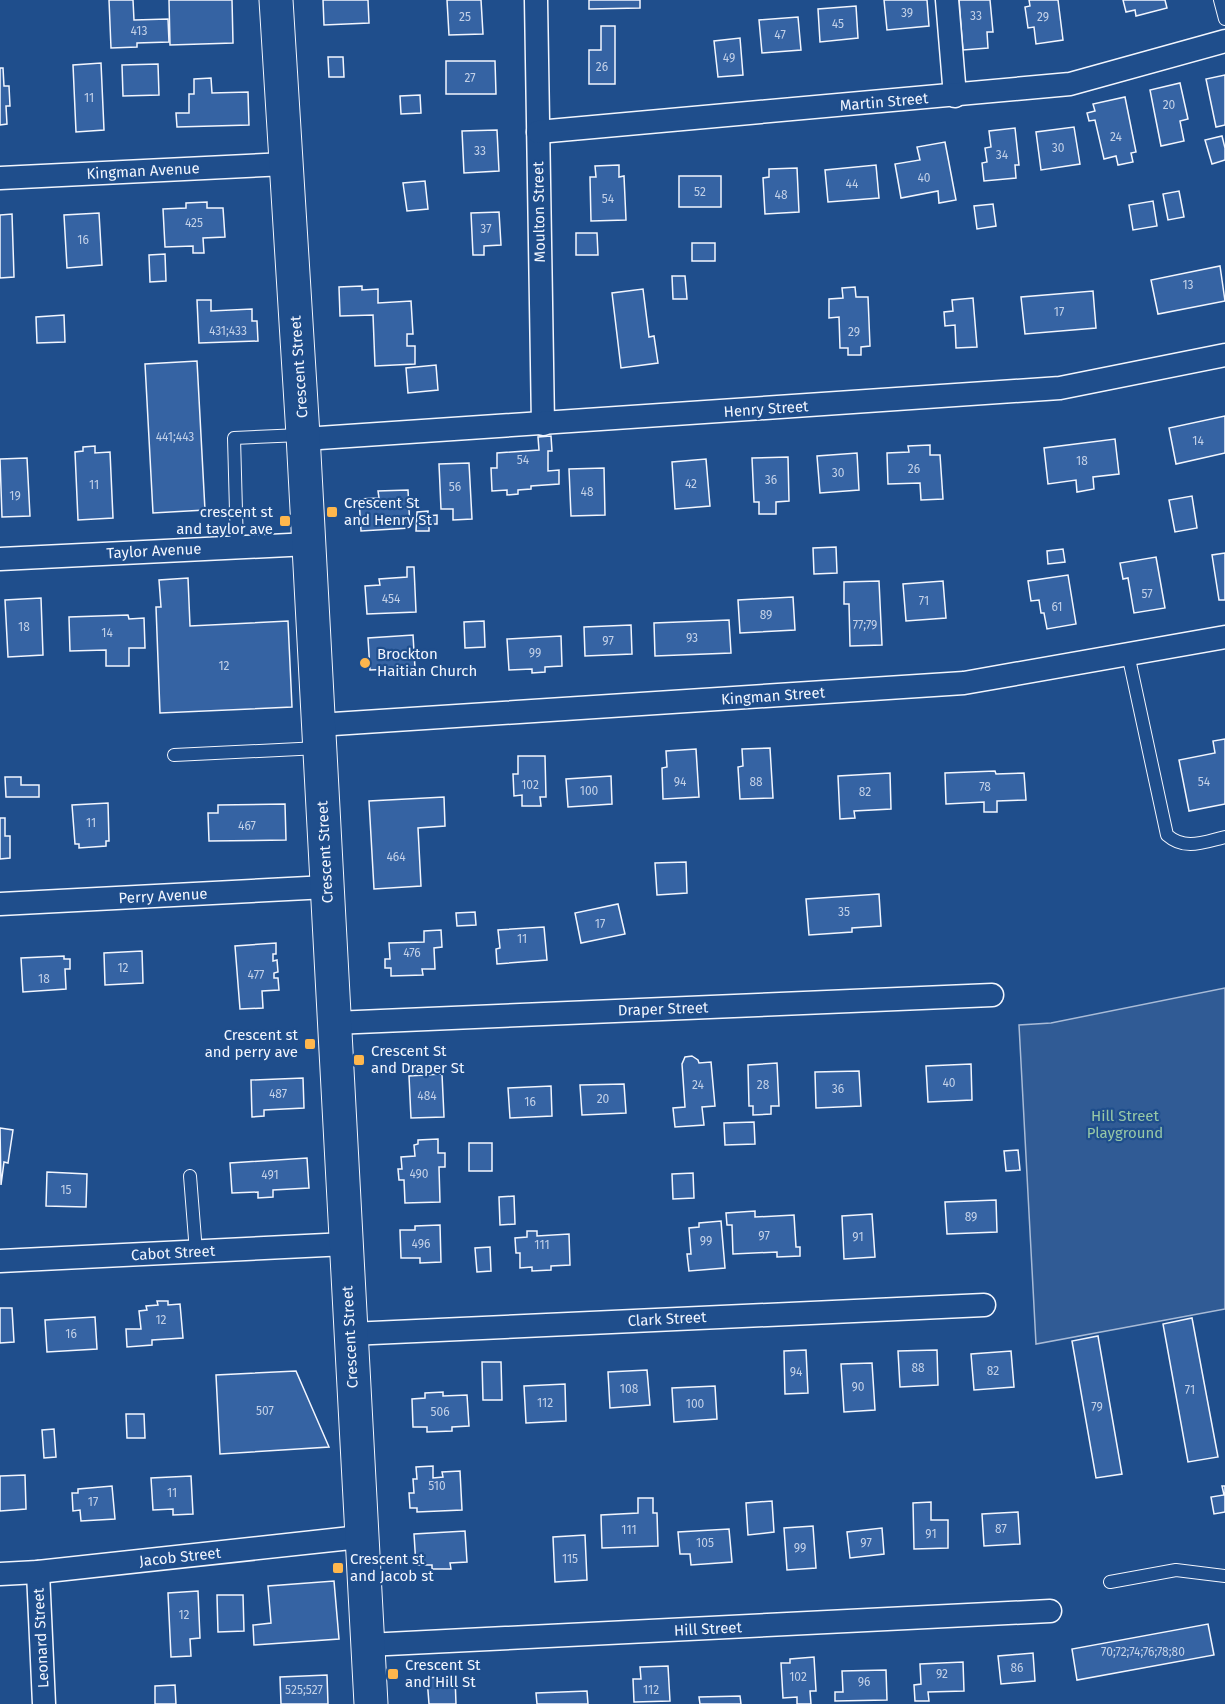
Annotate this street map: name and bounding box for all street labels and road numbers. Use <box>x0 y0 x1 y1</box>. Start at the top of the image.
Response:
street label: Martin Street <box>839 89 930 115</box>
street label: Kingman Avenue <box>86 159 200 183</box>
street label: Moulton Street <box>529 161 549 263</box>
street label: Crescent Street <box>286 315 312 419</box>
street label: Henry Street <box>723 397 810 421</box>
street label: Taylor Avenue <box>106 540 202 562</box>
street label: Kingman Street <box>720 683 826 709</box>
street label: Crescent Street <box>313 800 337 904</box>
street label: Perry Avenue <box>118 885 208 907</box>
street label: Draper Street <box>617 998 709 1020</box>
street label: Cabot Street <box>131 1242 216 1264</box>
street label: Crescent Street <box>338 1285 362 1389</box>
street label: Clark Street <box>627 1308 707 1330</box>
street label: Jacob Street <box>138 1544 222 1570</box>
street label: Leonard Street <box>29 1587 53 1688</box>
street label: Hill Street <box>674 1618 743 1640</box>

